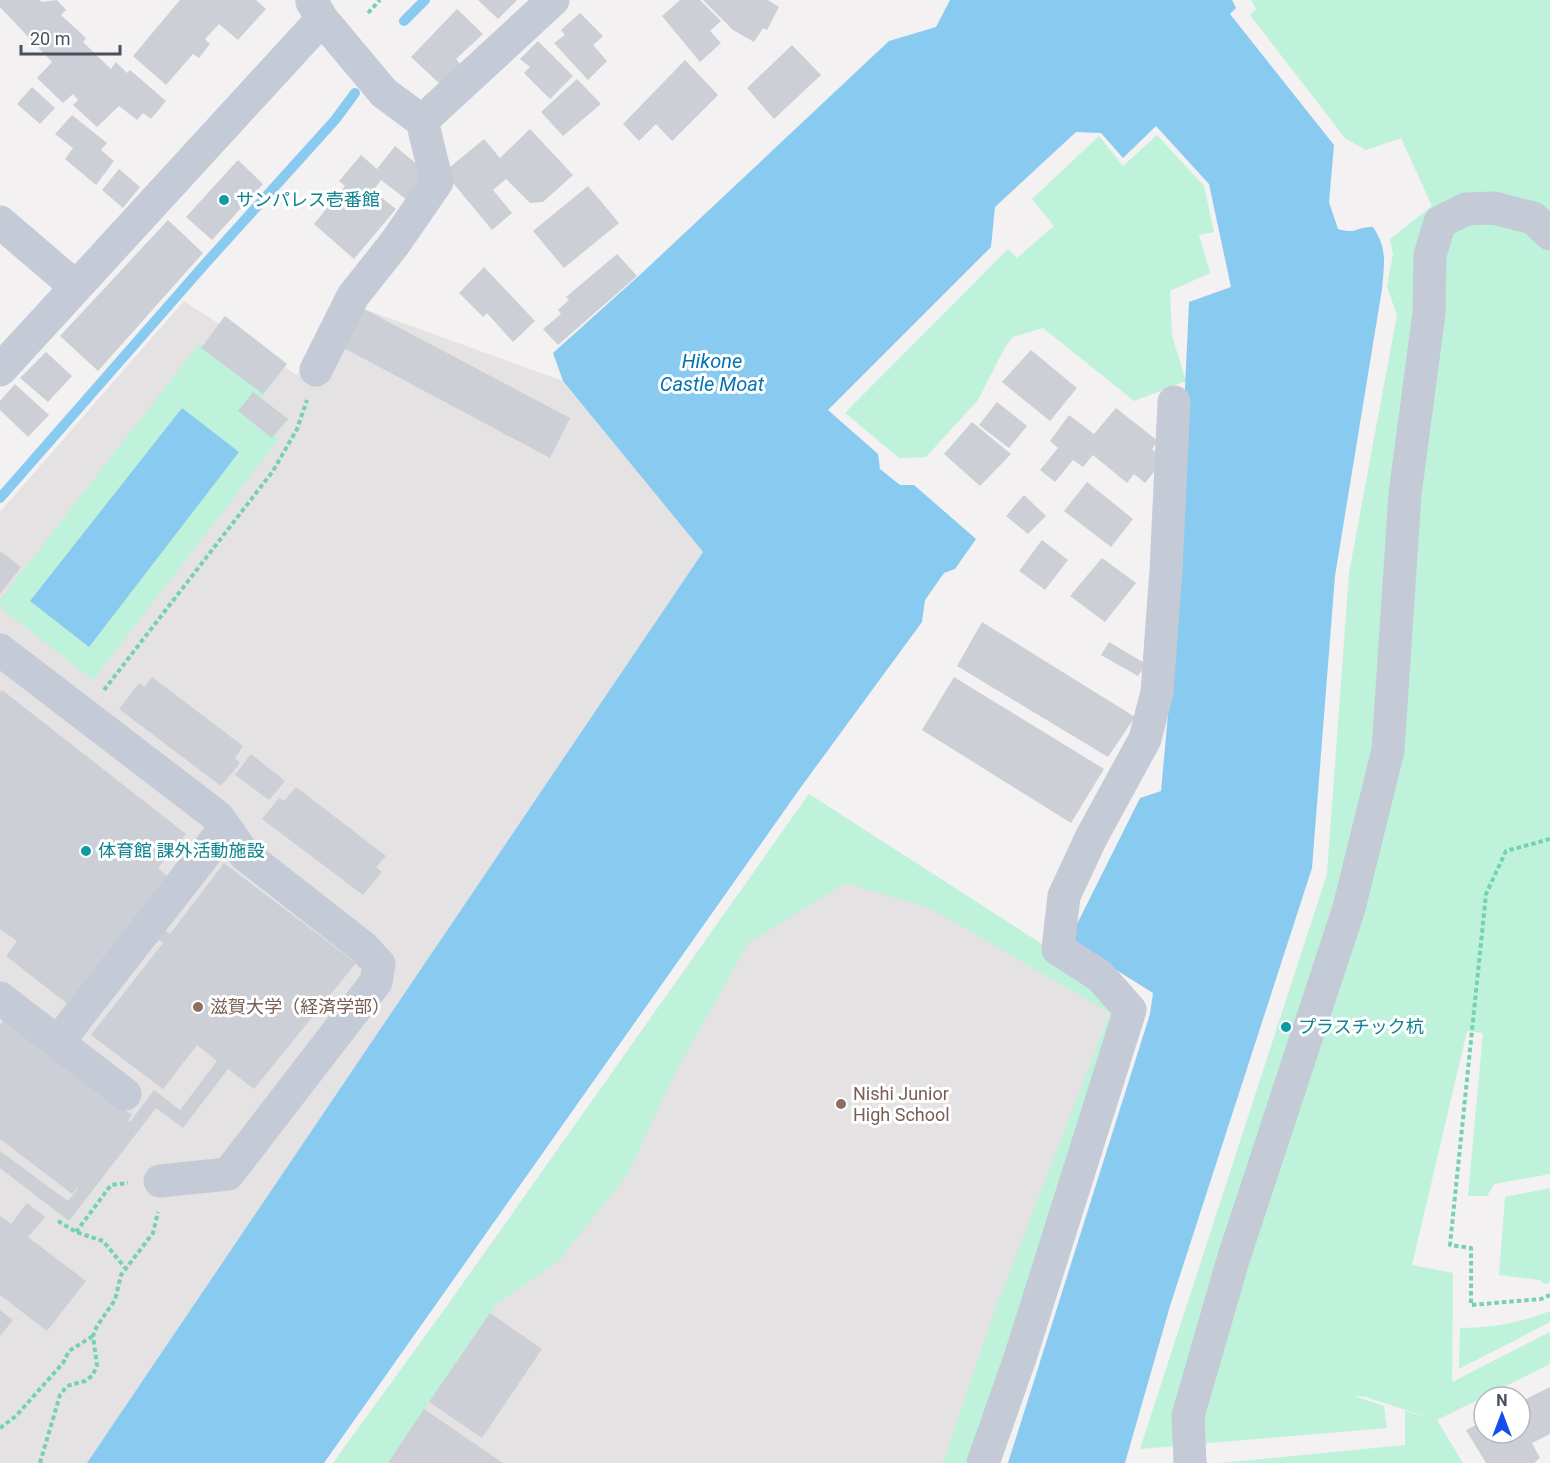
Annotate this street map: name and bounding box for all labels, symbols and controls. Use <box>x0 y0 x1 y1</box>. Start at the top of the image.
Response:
scale bar <box>21 18 120 56</box>
text: 20 m <box>30 28 70 49</box>
place label: サンパレス壱番館 <box>236 189 380 210</box>
marker: サンパレス壱番館 <box>217 193 231 207</box>
water label: Hikone Castle Moat <box>660 349 765 396</box>
place label: 体育館 課外活動施設 <box>98 840 264 861</box>
marker: 体育館 課外活動施設 <box>79 844 93 858</box>
place label: 滋賀大学（経済学部） <box>210 996 390 1017</box>
marker: 滋賀大学（経済学部） <box>191 1000 205 1014</box>
place label: プラスチック杭 <box>1298 1016 1424 1037</box>
marker: プラスチック杭 <box>1279 1020 1293 1034</box>
place label: Nishi Junior High School <box>853 1083 950 1125</box>
marker: Nishi Junior High School <box>834 1097 848 1111</box>
north arrow <box>1472 1385 1532 1445</box>
text: N <box>1496 1391 1508 1410</box>

